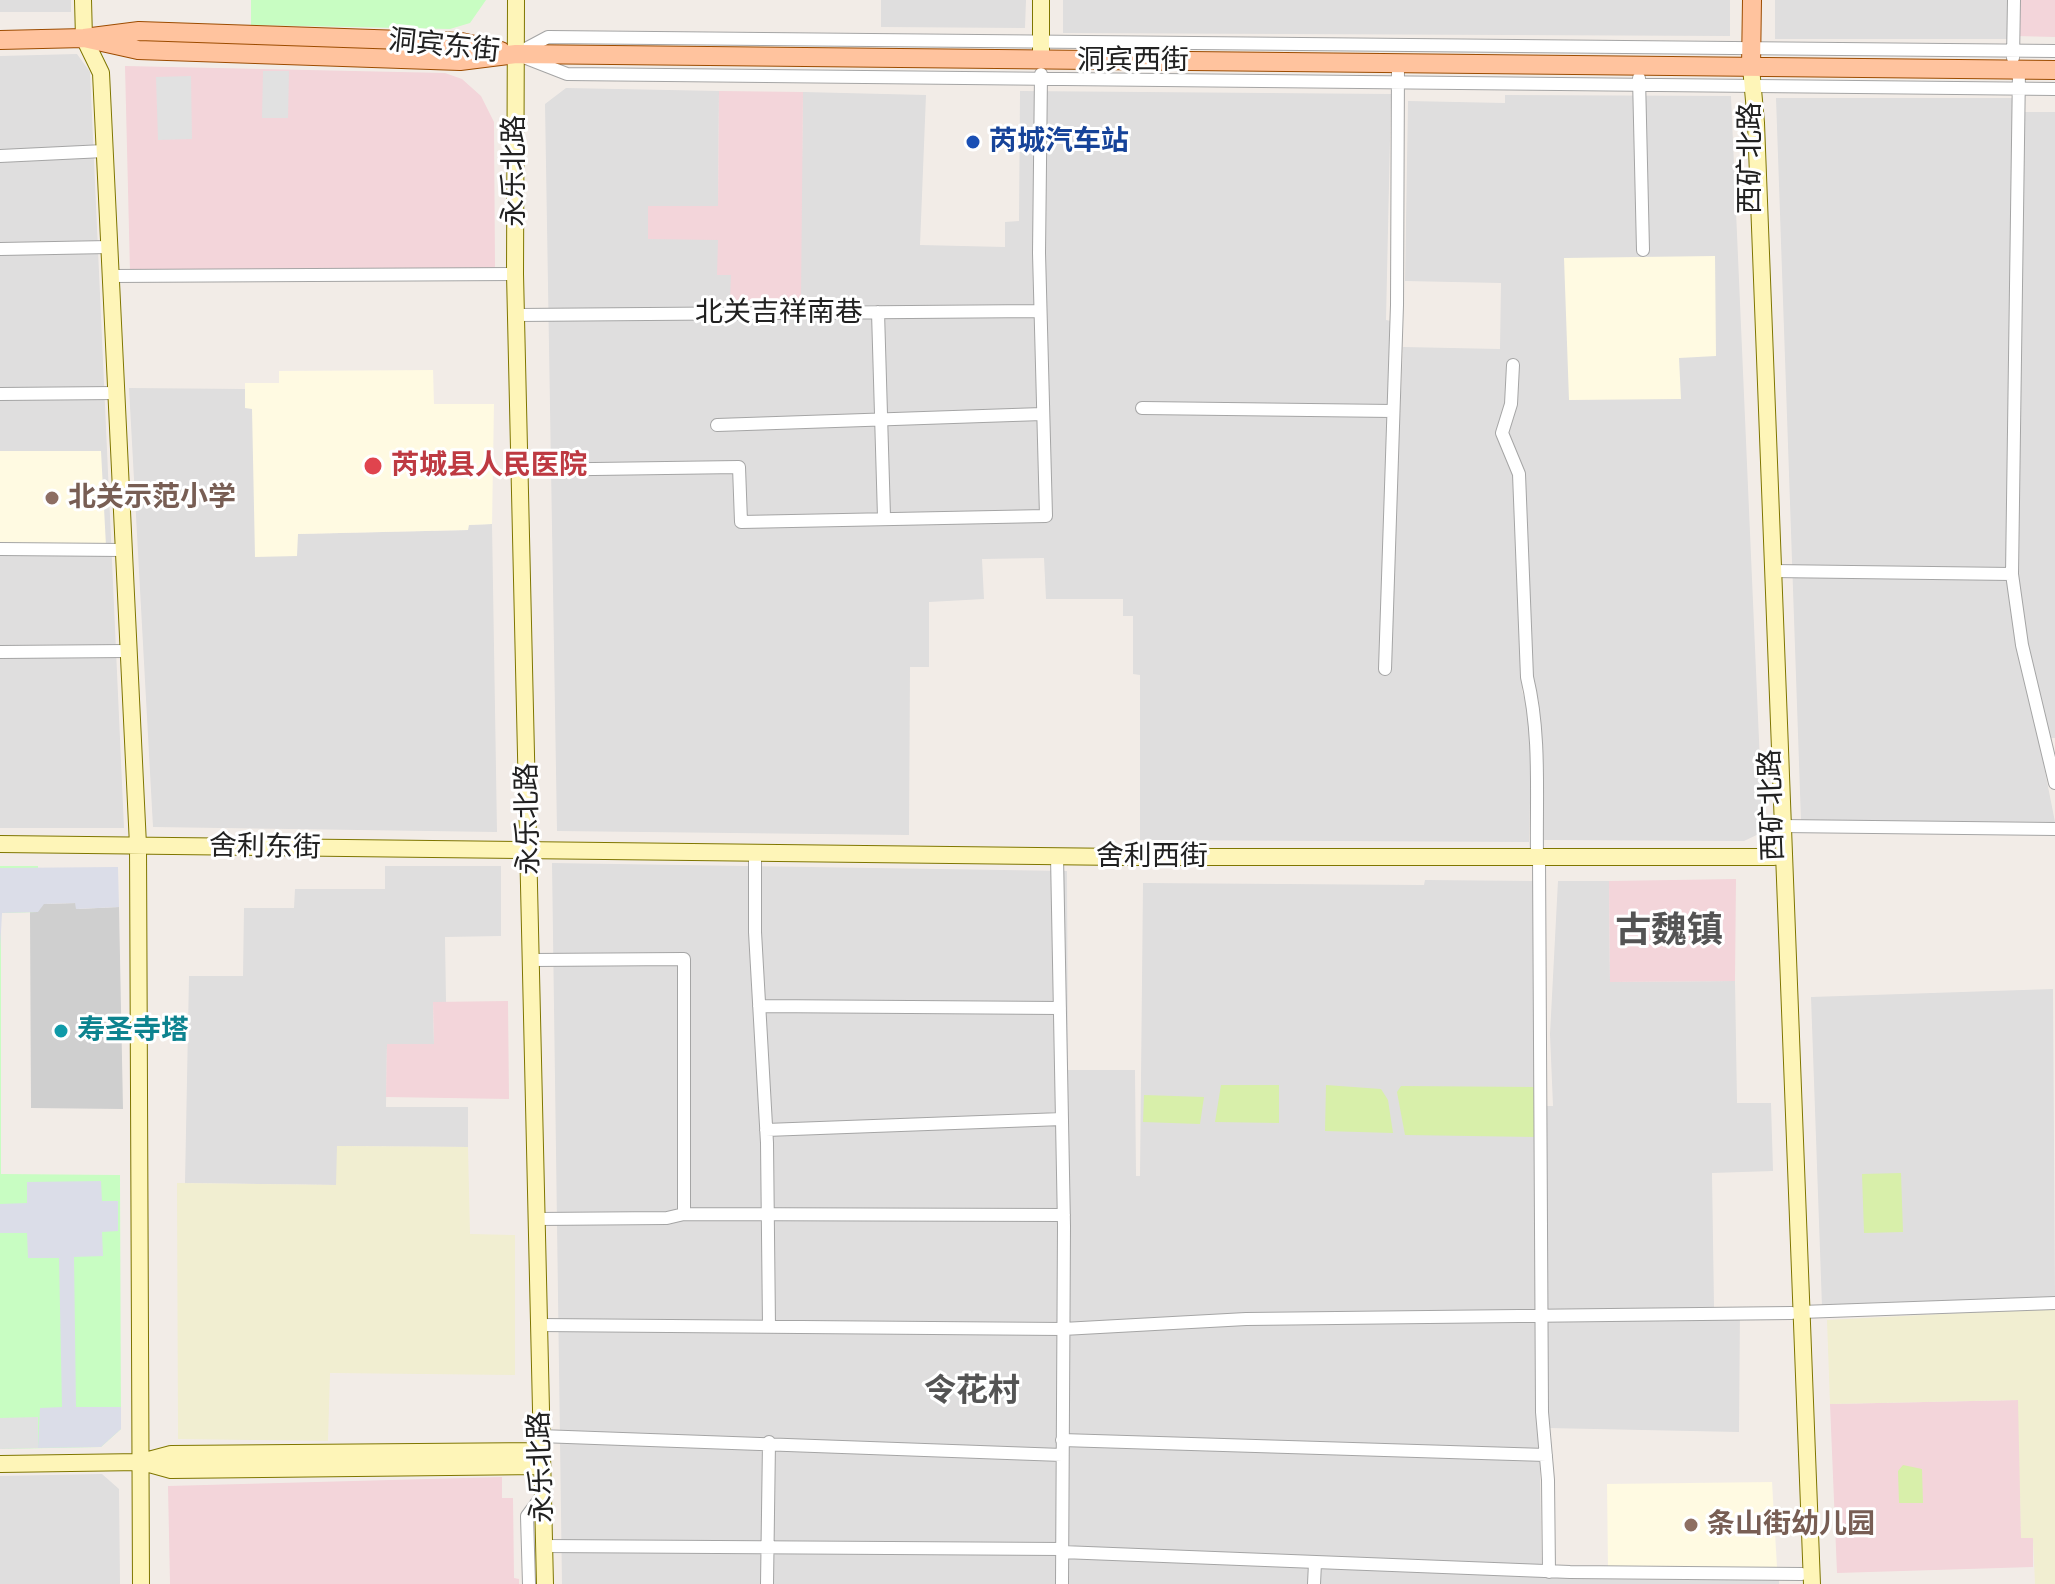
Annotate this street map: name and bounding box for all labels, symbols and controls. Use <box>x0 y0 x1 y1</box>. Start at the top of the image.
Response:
street label: 洞宾东街 <box>387 23 501 69</box>
street label: 洞宾西街 <box>1077 44 1189 78</box>
street label: 西矿北路 <box>1734 102 1768 214</box>
street label: 永乐北路 <box>498 115 532 227</box>
place label: 芮城汽车站 <box>989 125 1129 159</box>
marker: 芮城汽车站 <box>964 133 982 151</box>
street label: 北关吉祥南巷 <box>695 296 863 330</box>
place label: 芮城县人民医院 <box>391 449 587 483</box>
marker: 芮城县人民医院 <box>362 455 384 477</box>
place label: 北关示范小学 <box>68 481 236 515</box>
marker: 北关示范小学 <box>43 489 61 507</box>
street label: 西矿北路 <box>1753 748 1791 862</box>
street label: 永乐北路 <box>510 763 546 875</box>
street label: 舍利东街 <box>209 829 321 865</box>
street label: 舍利西街 <box>1096 840 1208 874</box>
district label: 古魏镇 <box>1615 909 1723 953</box>
place label: 寿圣寺塔 <box>77 1014 189 1048</box>
marker: 寿圣寺塔 <box>52 1022 70 1040</box>
district label: 令花村 <box>924 1372 1020 1410</box>
street label: 永乐北路 <box>522 1410 560 1524</box>
place label: 条山街幼儿园 <box>1707 1508 1875 1542</box>
marker: 条山街幼儿园 <box>1682 1516 1700 1534</box>

